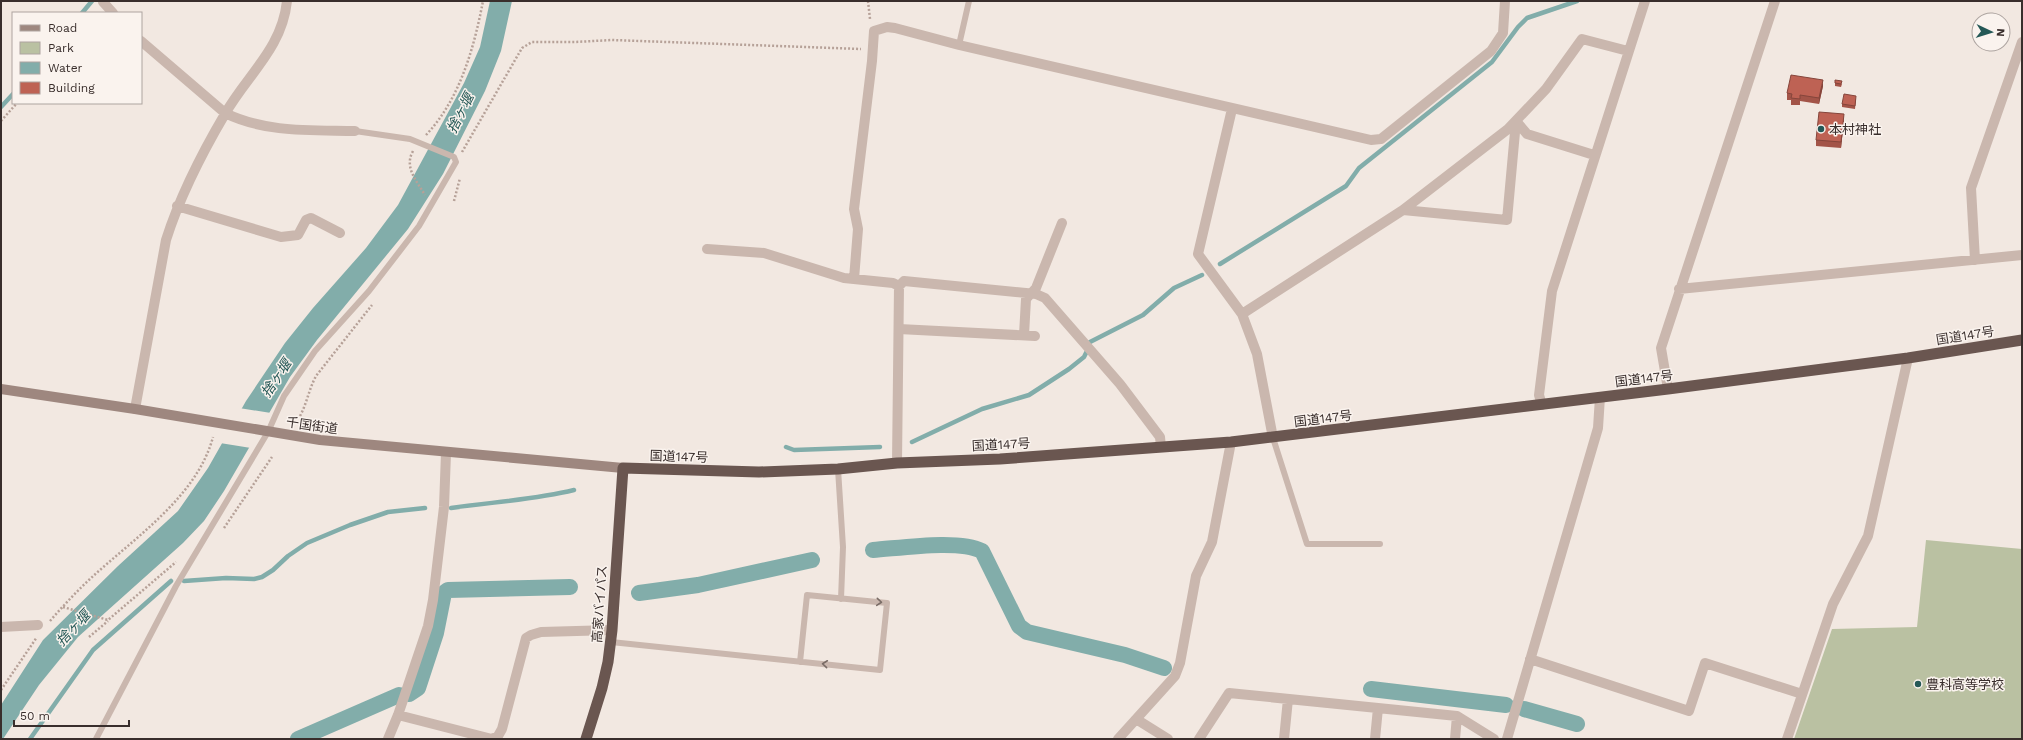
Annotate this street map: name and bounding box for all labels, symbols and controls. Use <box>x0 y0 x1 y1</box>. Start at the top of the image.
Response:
legend <box>12 12 142 104</box>
north arrow <box>1971 12 2011 52</box>
text: Road <box>48 21 77 35</box>
text: N <box>1994 28 2007 37</box>
text: Park <box>48 41 74 55</box>
text: Water <box>48 61 83 75</box>
text: Building <box>48 81 95 95</box>
water label: 捨ヶ堰 <box>443 88 478 135</box>
place label: 本村神社 <box>1829 122 1881 137</box>
marker: 本村神社 <box>1816 124 1826 134</box>
street label: 国道147号 <box>1935 323 1995 347</box>
water label: 捨ヶ堰 <box>258 354 296 400</box>
street label: 国道147号 <box>1614 367 1674 390</box>
street label: 国道147号 <box>1293 407 1353 430</box>
street label: 千国街道 <box>285 414 339 437</box>
street label: 国道147号 <box>971 435 1031 454</box>
street label: 国道147号 <box>649 448 709 465</box>
street label: 高家バイパス <box>589 565 610 643</box>
one-way arrow <box>876 598 882 607</box>
water label: 捨ヶ堰 <box>53 605 95 649</box>
one-way arrow <box>822 660 828 669</box>
place label: 豊科高等学校 <box>1926 677 2004 692</box>
marker: 豊科高等学校 <box>1913 679 1923 689</box>
scale bar <box>14 702 129 728</box>
text: 50 m <box>20 709 50 723</box>

